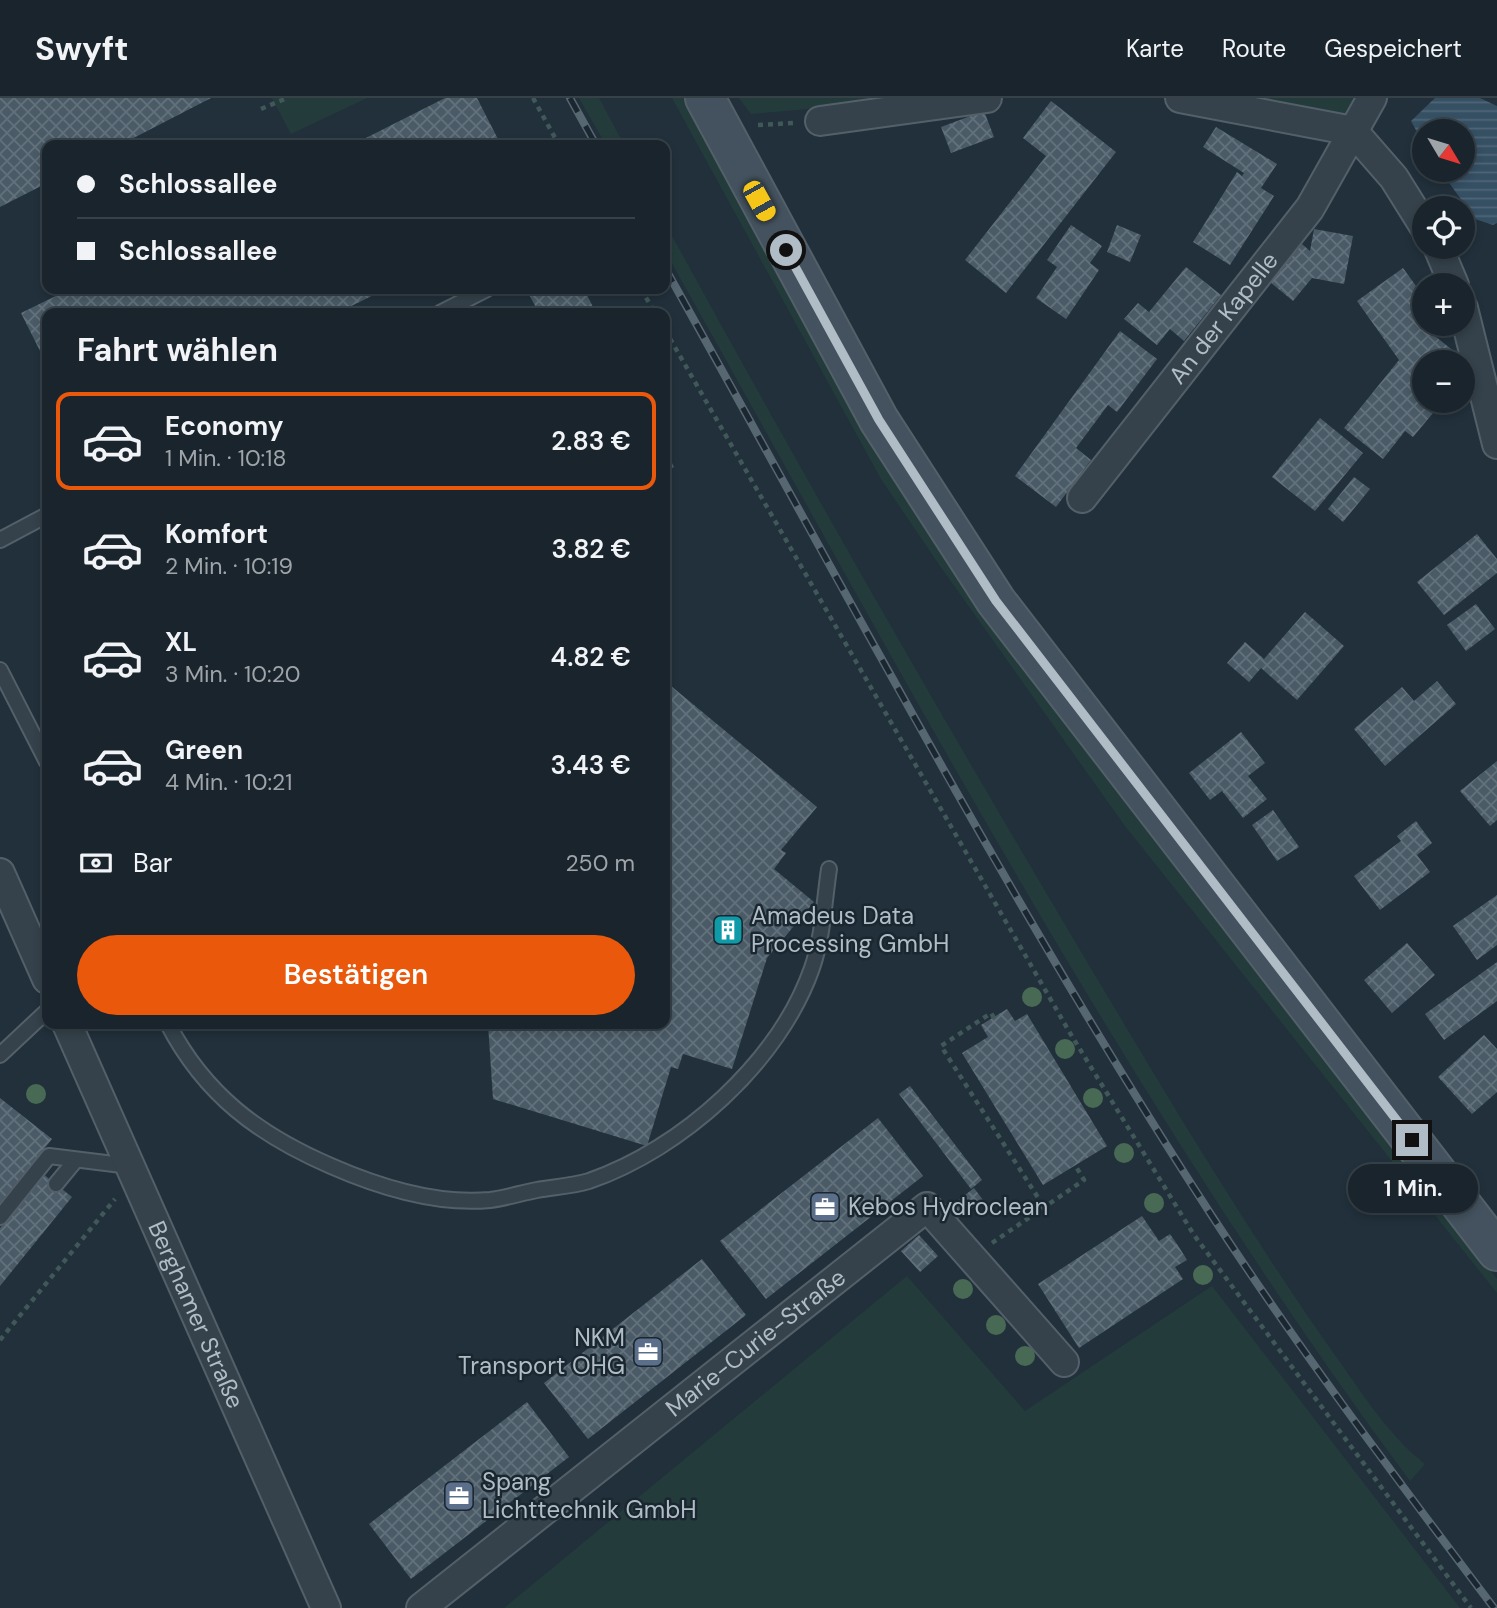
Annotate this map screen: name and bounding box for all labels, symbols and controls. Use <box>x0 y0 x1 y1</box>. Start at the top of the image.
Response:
text: Swyft <box>35 27 128 70</box>
text: Karte <box>1126 33 1184 64</box>
text: Route <box>1222 33 1286 64</box>
text: Gespeichert <box>1324 33 1462 64</box>
north arrow <box>1412 119 1475 182</box>
map controls <box>1412 119 1475 413</box>
text: Schlossallee <box>119 167 277 201</box>
car <box>740 178 779 224</box>
button: locate <box>1412 196 1475 259</box>
text: Schlossallee <box>119 234 277 268</box>
route start <box>770 234 802 266</box>
street label: An der Kapelle <box>1162 245 1285 390</box>
button: + <box>1412 273 1475 336</box>
text: Fahrt wählen <box>77 329 278 371</box>
button: − <box>1412 350 1475 413</box>
text: Economy <box>165 409 283 443</box>
icon: car <box>81 410 144 473</box>
text: 2.83 € <box>551 424 631 458</box>
text: 1 Min. · 10:18 <box>165 443 286 473</box>
text: Komfort <box>165 517 268 551</box>
icon: car <box>81 518 144 581</box>
text: 3.82 € <box>552 532 631 566</box>
text: 2 Min. · 10:19 <box>165 551 293 581</box>
text: XL <box>165 625 197 659</box>
icon: car <box>81 626 144 689</box>
text: 4.82 € <box>551 640 631 674</box>
text: 3 Min. · 10:20 <box>165 659 300 689</box>
text: Green <box>165 733 243 767</box>
icon: car <box>81 734 144 797</box>
text: 3.43 € <box>550 748 631 782</box>
text: 4 Min. · 10:21 <box>165 767 292 797</box>
icon: cash <box>77 844 115 882</box>
text: Bar <box>133 846 172 880</box>
text: 250 m <box>565 848 635 878</box>
place label: Amadeus Data Processing GmbH <box>751 900 949 959</box>
building icon: Amadeus Data Processing GmbH <box>711 913 745 947</box>
button: Bestätigen <box>77 935 635 1015</box>
route end <box>1396 1124 1428 1156</box>
callout: 1 Min. <box>1347 1164 1477 1214</box>
text: 1 Min. <box>1383 1173 1443 1203</box>
office icon: Kebos Hydroclean <box>808 1190 842 1224</box>
place label: Kebos Hydroclean <box>848 1191 1048 1222</box>
street label: Berghamer Straße <box>141 1216 251 1413</box>
street label: Marie-Curie-Straße <box>659 1262 852 1423</box>
place label: NKM Transport OHG <box>458 1322 625 1381</box>
office icon: NKM Transport OHG <box>631 1335 665 1369</box>
place label: Spang Lichttechnik GmbH <box>482 1466 697 1525</box>
office icon: Spang Lichttechnik GmbH <box>442 1479 476 1513</box>

